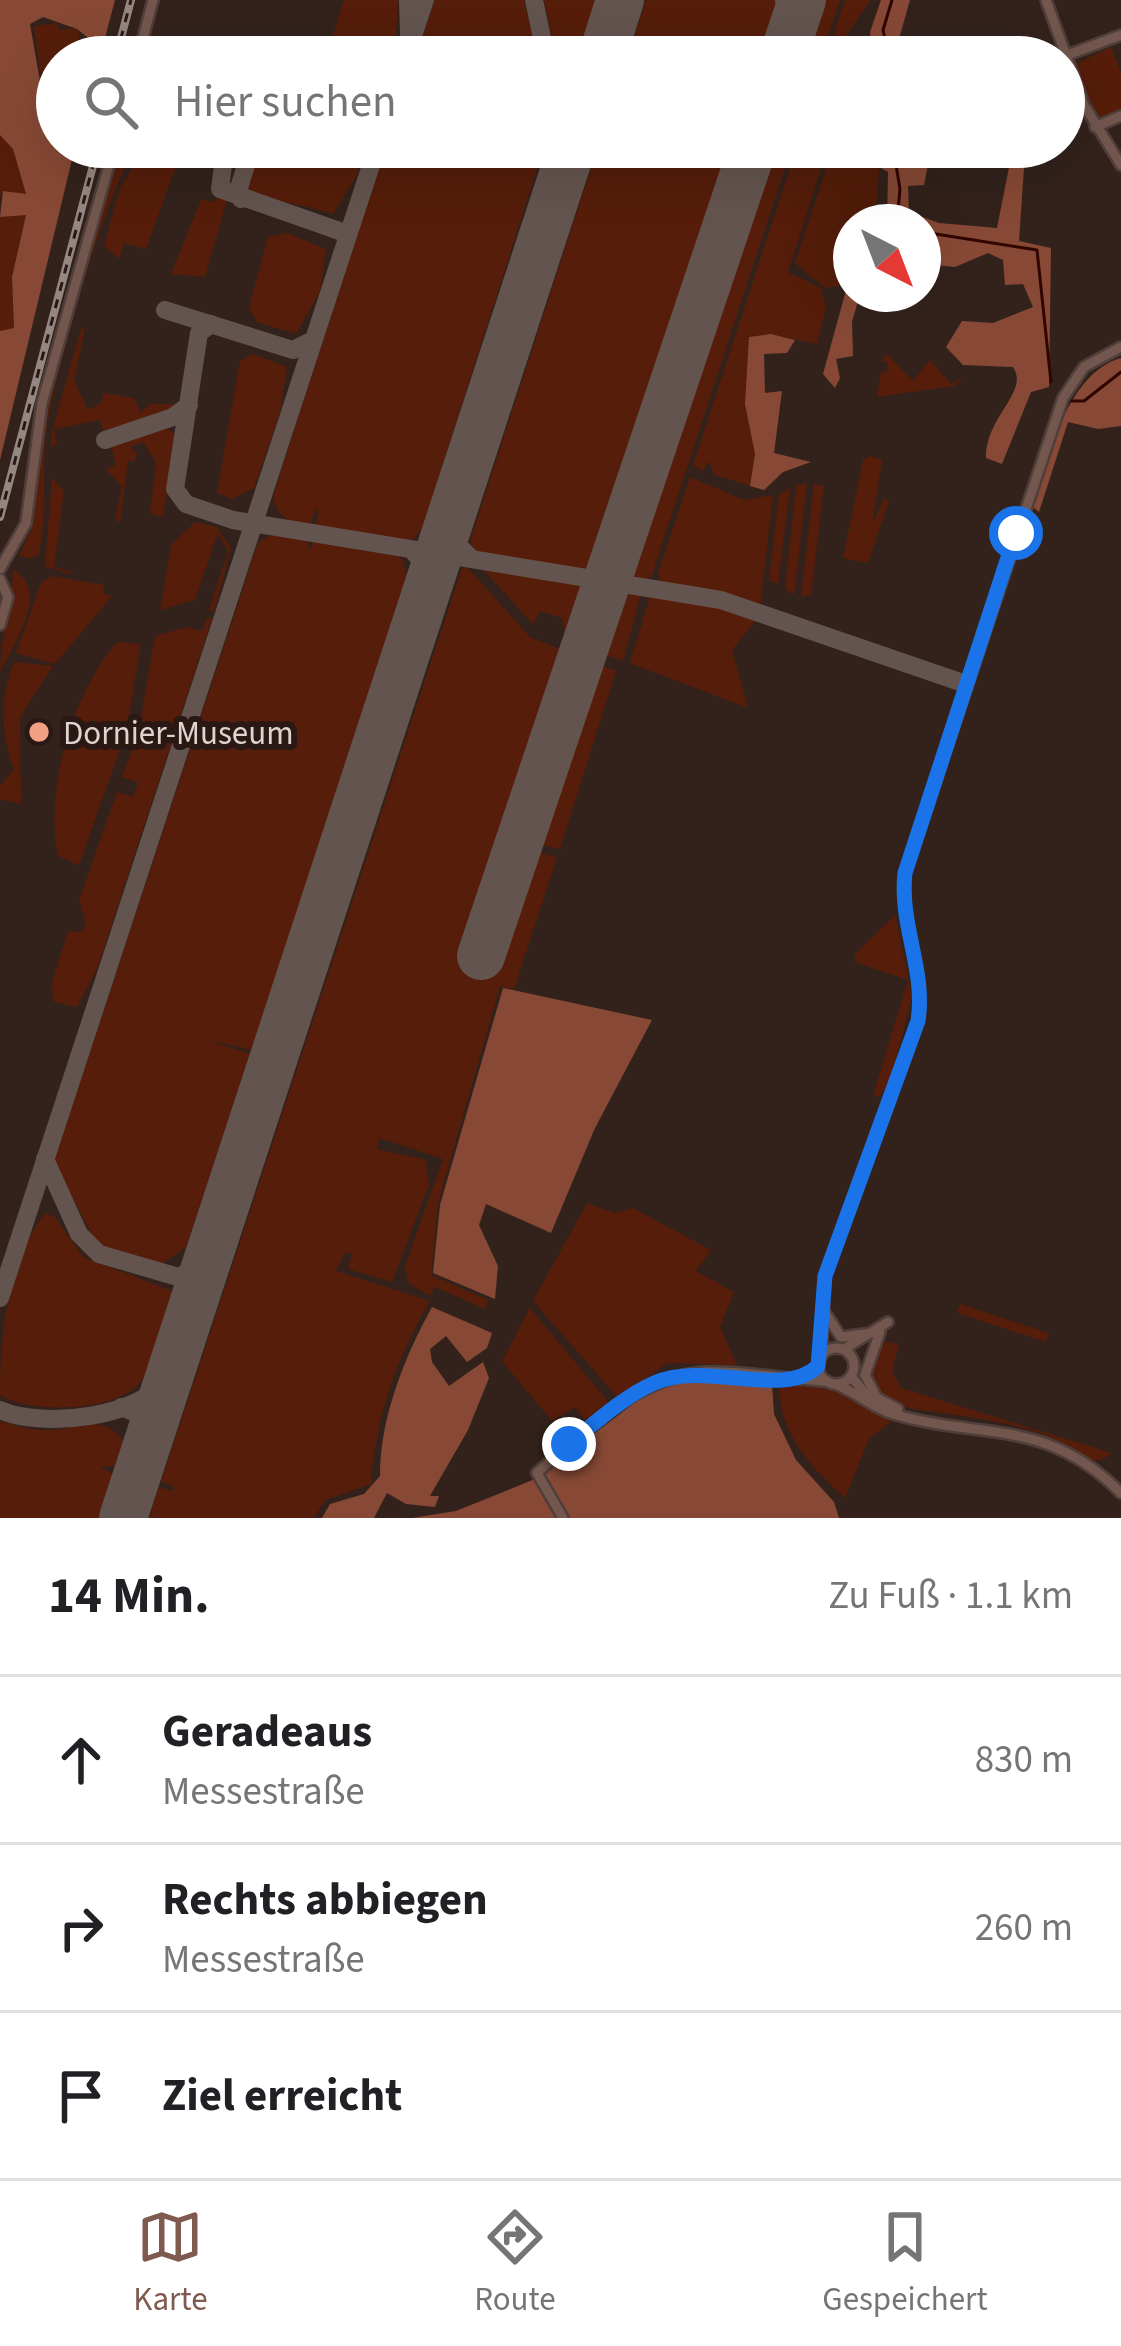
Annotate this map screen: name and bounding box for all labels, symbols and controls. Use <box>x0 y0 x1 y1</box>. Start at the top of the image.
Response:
search box <box>36 36 1085 168</box>
icon: search <box>78 69 144 135</box>
text: Hier suchen <box>174 70 397 134</box>
north arrow <box>833 204 941 312</box>
route start <box>989 506 1043 560</box>
place label: Dornier-Museum <box>63 710 294 757</box>
marker: Dornier-Museum <box>26 719 52 745</box>
route end <box>542 1417 596 1471</box>
text: 14 Min. <box>48 1560 209 1632</box>
text: Zu Fuß · 1.1 km <box>828 1568 1073 1624</box>
text: Geradeaus <box>162 1700 372 1764</box>
icon: ahead <box>48 1727 114 1793</box>
text: 830 m <box>975 1732 1073 1788</box>
text: Messestraße <box>162 1764 365 1820</box>
text: Rechts abbiegen <box>162 1868 488 1932</box>
icon: right <box>48 1895 114 1961</box>
text: 260 m <box>975 1900 1073 1956</box>
text: Messestraße <box>162 1932 365 1988</box>
icon: arrive <box>48 2063 114 2129</box>
text: Ziel erreicht <box>162 2064 402 2128</box>
tab: Karte <box>133 2204 208 2323</box>
tab: Route <box>474 2204 556 2323</box>
tab: Gespeichert <box>822 2204 988 2323</box>

